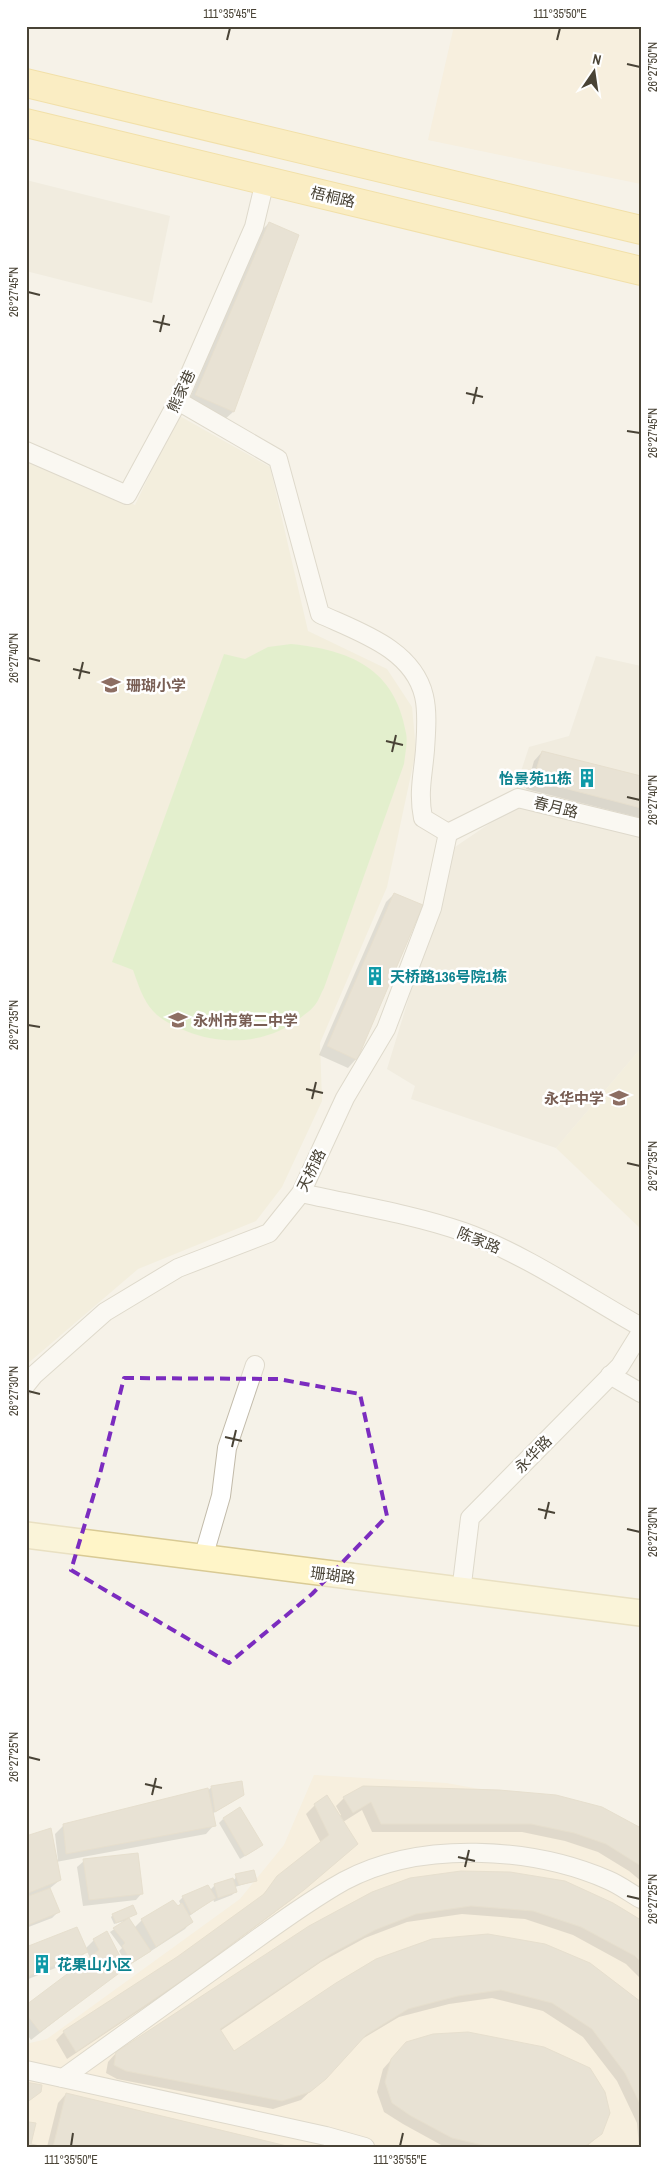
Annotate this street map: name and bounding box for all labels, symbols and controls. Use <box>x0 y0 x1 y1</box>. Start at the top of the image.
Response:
text: 111°35'45"E <box>203 6 257 22</box>
text: 111°35'50"E <box>533 6 587 22</box>
text: 26°27'50"N <box>645 42 661 92</box>
north arrow <box>570 48 620 98</box>
text: N <box>591 50 603 69</box>
street label: 梧桐路 <box>309 182 357 212</box>
text: 26°27'45"N <box>6 267 22 317</box>
street label: 熊家巷 <box>162 366 200 416</box>
text: 26°27'45"N <box>645 408 661 458</box>
text: 26°27'40"N <box>6 633 22 683</box>
school or university icon: 珊瑚小学 <box>100 674 122 696</box>
place label: 珊瑚小学 <box>126 675 186 696</box>
building icon: 怡景苑11栋 <box>576 767 598 789</box>
place label: 怡景苑11栋 <box>499 768 572 789</box>
text: 26°27'40"N <box>645 775 661 825</box>
street label: 春月路 <box>532 791 580 823</box>
building icon: 天桥路136号院1栋 <box>364 965 386 987</box>
place label: 天桥路136号院1栋 <box>390 966 507 987</box>
text: 26°27'35"N <box>6 1000 22 1050</box>
school or university icon: 永州市第二中学 <box>167 1009 189 1031</box>
place label: 永州市第二中学 <box>193 1010 298 1031</box>
school or university icon: 永华中学 <box>608 1087 630 1109</box>
place label: 永华中学 <box>544 1088 604 1109</box>
text: 26°27'35"N <box>645 1141 661 1191</box>
street label: 天桥路 <box>292 1145 330 1195</box>
street label: 陈家路 <box>454 1222 504 1258</box>
text: 26°27'30"N <box>6 1366 22 1416</box>
street label: 永华路 <box>510 1431 556 1477</box>
text: 26°27'30"N <box>645 1507 661 1557</box>
street label: 珊瑚路 <box>309 1562 357 1588</box>
text: 26°27'25"N <box>6 1732 22 1782</box>
text: 26°27'25"N <box>645 1874 661 1924</box>
building icon: 花果山小区 <box>31 1953 53 1975</box>
place label: 花果山小区 <box>57 1954 132 1975</box>
text: 111°35'50"E <box>44 2152 98 2168</box>
text: 111°35'55"E <box>373 2152 427 2168</box>

